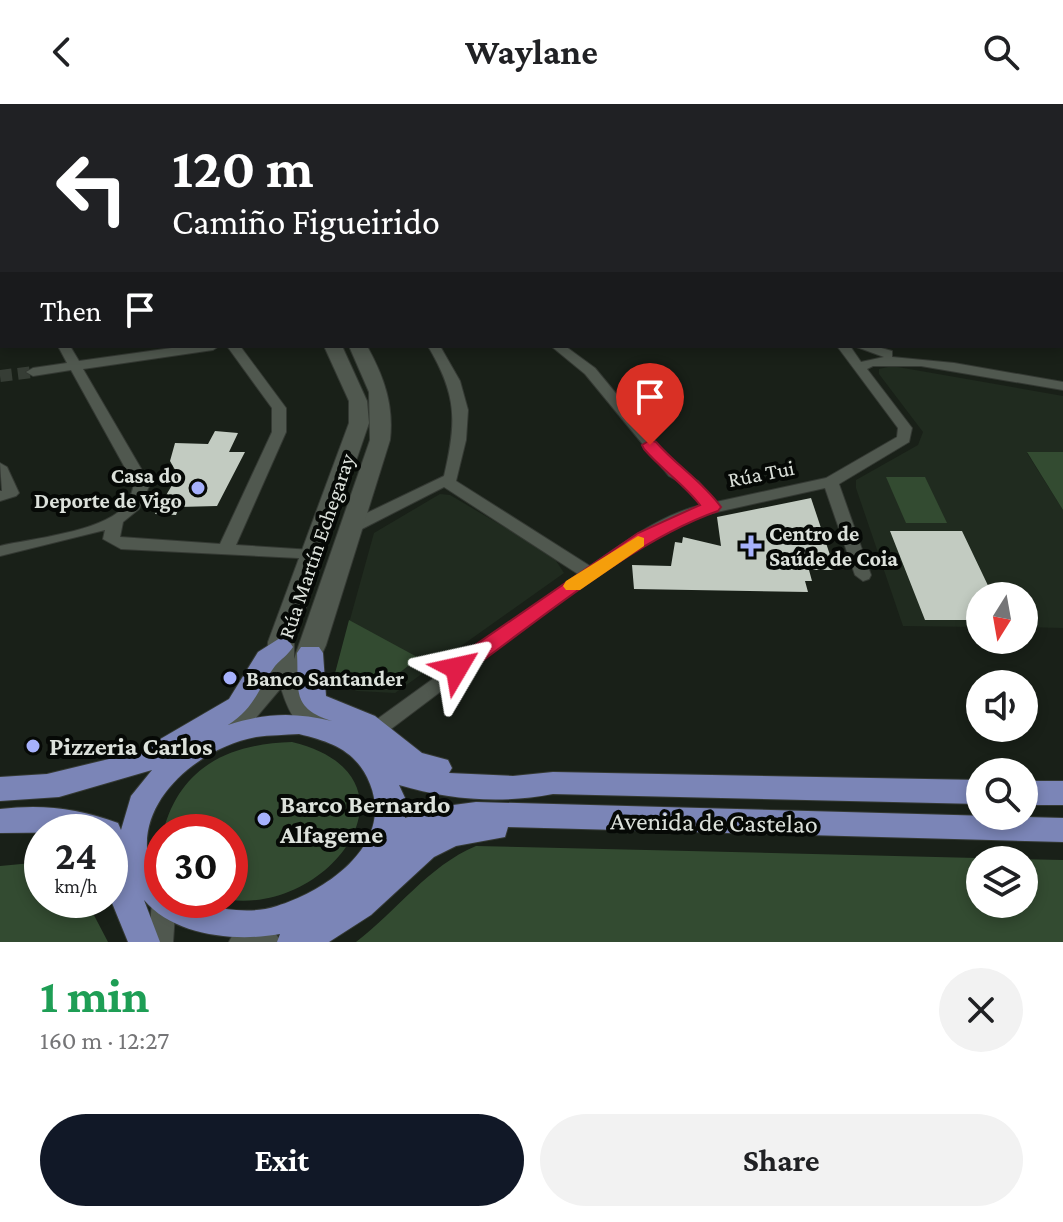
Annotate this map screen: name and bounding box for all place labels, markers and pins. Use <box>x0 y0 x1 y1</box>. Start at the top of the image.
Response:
pin <box>616 363 684 445</box>
place label: Casa do Deporte de Vigo <box>34 463 182 513</box>
marker: Casa do Deporte de Vigo <box>189 479 207 497</box>
place label: Centro de Saúde de Coia <box>769 521 898 571</box>
marker: Centro de Saúde de Coia <box>740 535 762 557</box>
place label: Banco Santander <box>246 666 405 691</box>
marker: Banco Santander <box>221 669 239 687</box>
place label: Pizzeria Carlos <box>49 732 213 761</box>
marker: Pizzeria Carlos <box>24 737 42 755</box>
place label: Barco Bernardo Alfageme <box>279 790 451 849</box>
marker: Barco Bernardo Alfageme <box>255 810 273 828</box>

